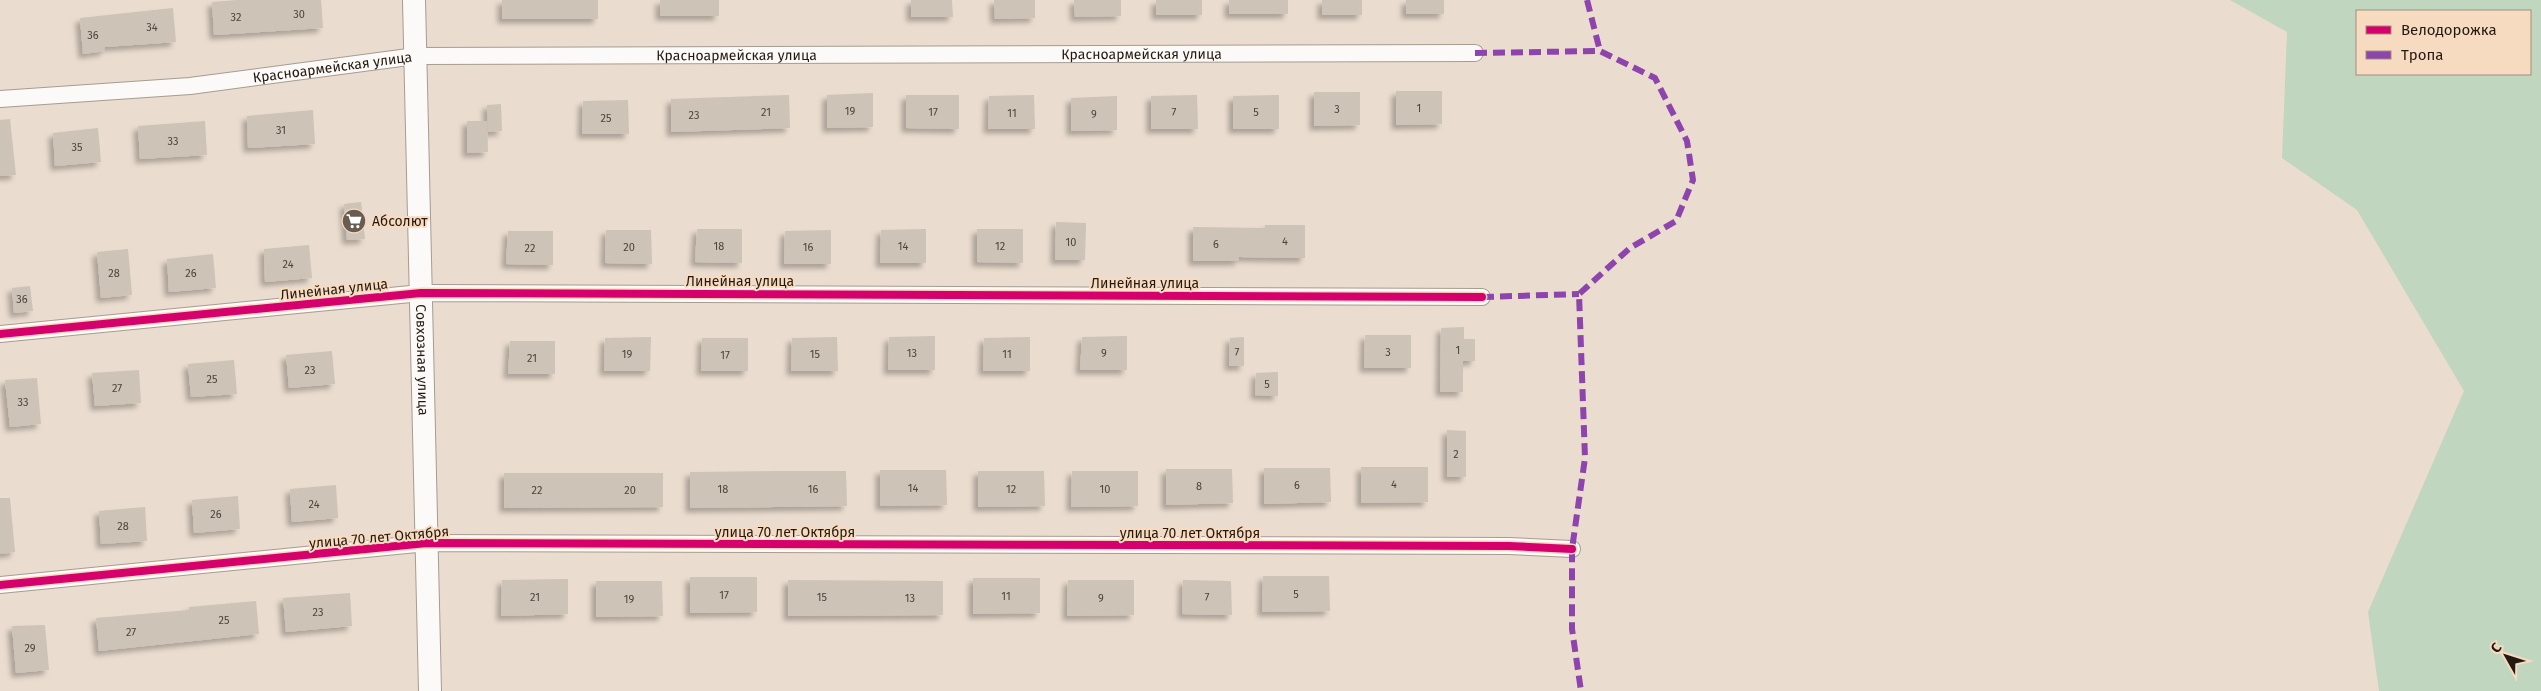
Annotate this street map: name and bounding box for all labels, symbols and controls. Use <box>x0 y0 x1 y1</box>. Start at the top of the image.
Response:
house number: 30 <box>293 8 305 21</box>
legend <box>2356 10 2531 75</box>
house number: 32 <box>231 11 241 24</box>
house number: 34 <box>146 21 158 34</box>
text: Велодорожка <box>2401 21 2497 39</box>
house number: 36 <box>87 29 99 42</box>
street label: Красноармейская улица <box>1061 46 1222 63</box>
text: Тропа <box>2401 46 2443 64</box>
street label: Красноармейская улица <box>656 47 817 64</box>
street label: Красноармейская улица <box>252 49 413 87</box>
house number: 1 <box>1417 102 1421 115</box>
house number: 3 <box>1334 103 1340 116</box>
house number: 19 <box>845 105 855 118</box>
house number: 21 <box>761 106 771 119</box>
house number: 17 <box>928 106 938 119</box>
house number: 7 <box>1172 106 1177 119</box>
house number: 5 <box>1253 106 1259 119</box>
house number: 11 <box>1007 107 1017 120</box>
house number: 9 <box>1091 108 1097 121</box>
house number: 23 <box>689 109 699 122</box>
house number: 25 <box>601 112 612 125</box>
house number: 31 <box>276 124 286 137</box>
house number: 33 <box>168 135 178 148</box>
house number: 35 <box>72 141 83 154</box>
supermarket icon: Абсолют <box>341 208 367 234</box>
place label: Абсолют <box>372 213 428 230</box>
house number: 4 <box>1282 235 1288 248</box>
house number: 10 <box>1066 236 1076 249</box>
house number: 6 <box>1213 238 1219 251</box>
house number: 18 <box>714 240 724 253</box>
house number: 14 <box>898 240 908 253</box>
house number: 12 <box>995 240 1005 253</box>
house number: 20 <box>623 241 635 254</box>
house number: 16 <box>803 241 813 254</box>
house number: 22 <box>525 242 535 255</box>
house number: 24 <box>283 258 294 271</box>
house number: 28 <box>108 267 120 280</box>
house number: 26 <box>185 267 197 280</box>
street label: Линейная улица <box>686 273 794 290</box>
street label: Линейная улица <box>279 275 389 304</box>
street label: Линейная улица <box>1091 275 1199 292</box>
house number: 36 <box>16 293 28 306</box>
street label: Совхозная улица <box>412 304 432 416</box>
house number: 1 <box>1456 344 1460 357</box>
house number: 7 <box>1235 346 1240 359</box>
house number: 3 <box>1385 346 1391 359</box>
house number: 13 <box>907 347 917 360</box>
house number: 9 <box>1101 347 1107 360</box>
house number: 19 <box>622 348 632 361</box>
house number: 15 <box>810 348 821 361</box>
house number: 11 <box>1002 348 1012 361</box>
house number: 17 <box>720 349 730 362</box>
house number: 21 <box>527 352 537 365</box>
house number: 23 <box>305 364 315 377</box>
house number: 25 <box>207 373 218 386</box>
house number: 5 <box>1264 378 1270 391</box>
house number: 27 <box>112 382 122 395</box>
house number: 33 <box>18 396 28 409</box>
house number: 2 <box>1453 448 1459 461</box>
house number: 4 <box>1391 478 1397 491</box>
house number: 6 <box>1294 479 1300 492</box>
house number: 8 <box>1196 480 1202 493</box>
house number: 14 <box>908 482 918 495</box>
house number: 18 <box>718 483 728 496</box>
house number: 16 <box>808 483 818 496</box>
house number: 12 <box>1006 483 1016 496</box>
house number: 10 <box>1100 483 1110 496</box>
house number: 22 <box>532 484 542 497</box>
house number: 20 <box>624 484 636 497</box>
house number: 24 <box>309 498 320 511</box>
house number: 26 <box>210 508 222 521</box>
house number: 28 <box>117 520 129 533</box>
street label: улица 70 лет Октября <box>308 523 450 552</box>
street label: улица 70 лет Октября <box>715 524 855 541</box>
street label: улица 70 лет Октября <box>1120 525 1260 542</box>
house number: 5 <box>1293 588 1299 601</box>
house number: 17 <box>719 589 729 602</box>
house number: 11 <box>1001 590 1011 603</box>
house number: 21 <box>530 591 540 604</box>
house number: 15 <box>817 591 828 604</box>
house number: 7 <box>1205 591 1210 604</box>
house number: 13 <box>905 592 915 605</box>
house number: 9 <box>1098 592 1104 605</box>
house number: 19 <box>624 593 634 606</box>
house number: 23 <box>313 606 323 619</box>
house number: 25 <box>219 614 230 627</box>
house number: 27 <box>126 626 136 639</box>
north arrow <box>2481 631 2531 681</box>
text: С <box>2487 640 2505 657</box>
house number: 29 <box>24 642 36 655</box>

